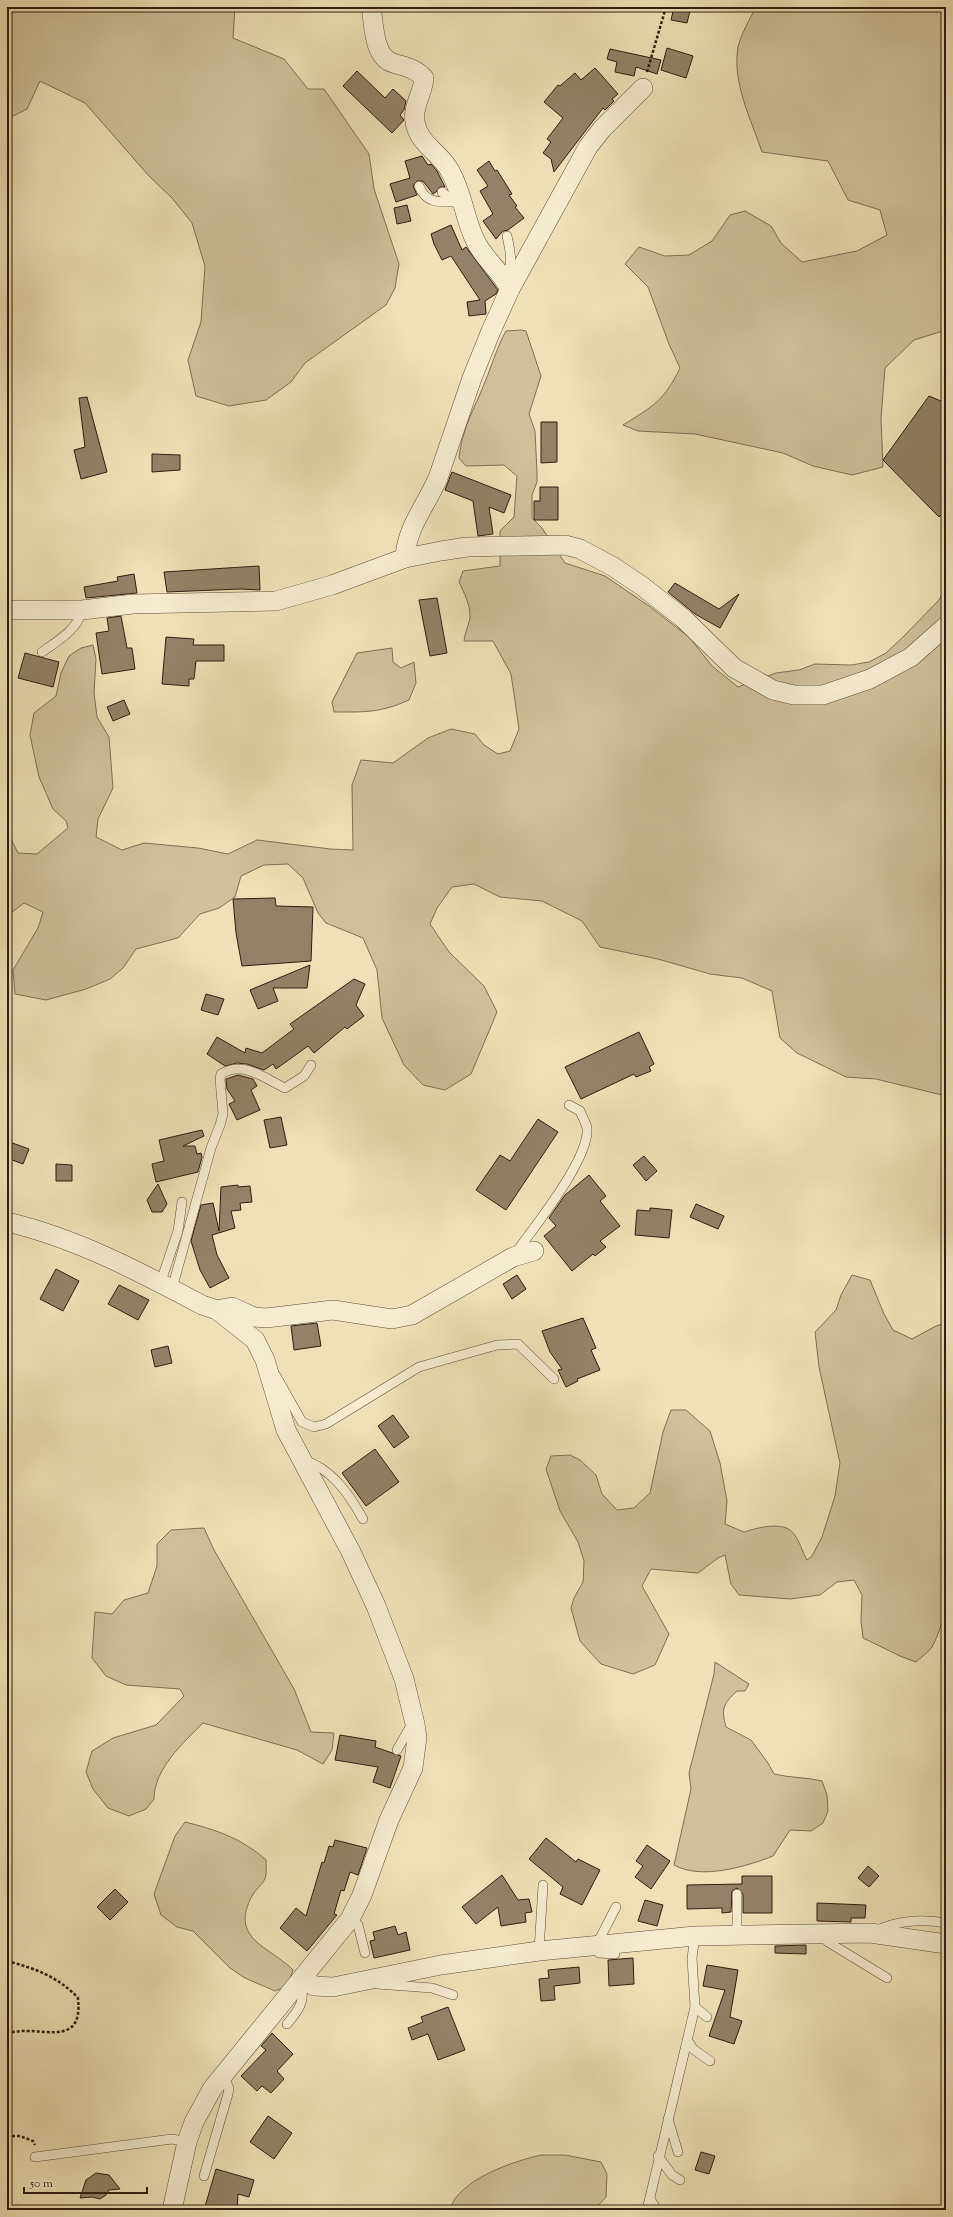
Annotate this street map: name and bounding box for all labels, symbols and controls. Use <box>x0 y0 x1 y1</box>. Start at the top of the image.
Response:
scale bar <box>24 2169 147 2195</box>
text: 50 m <box>29 2175 53 2193</box>

